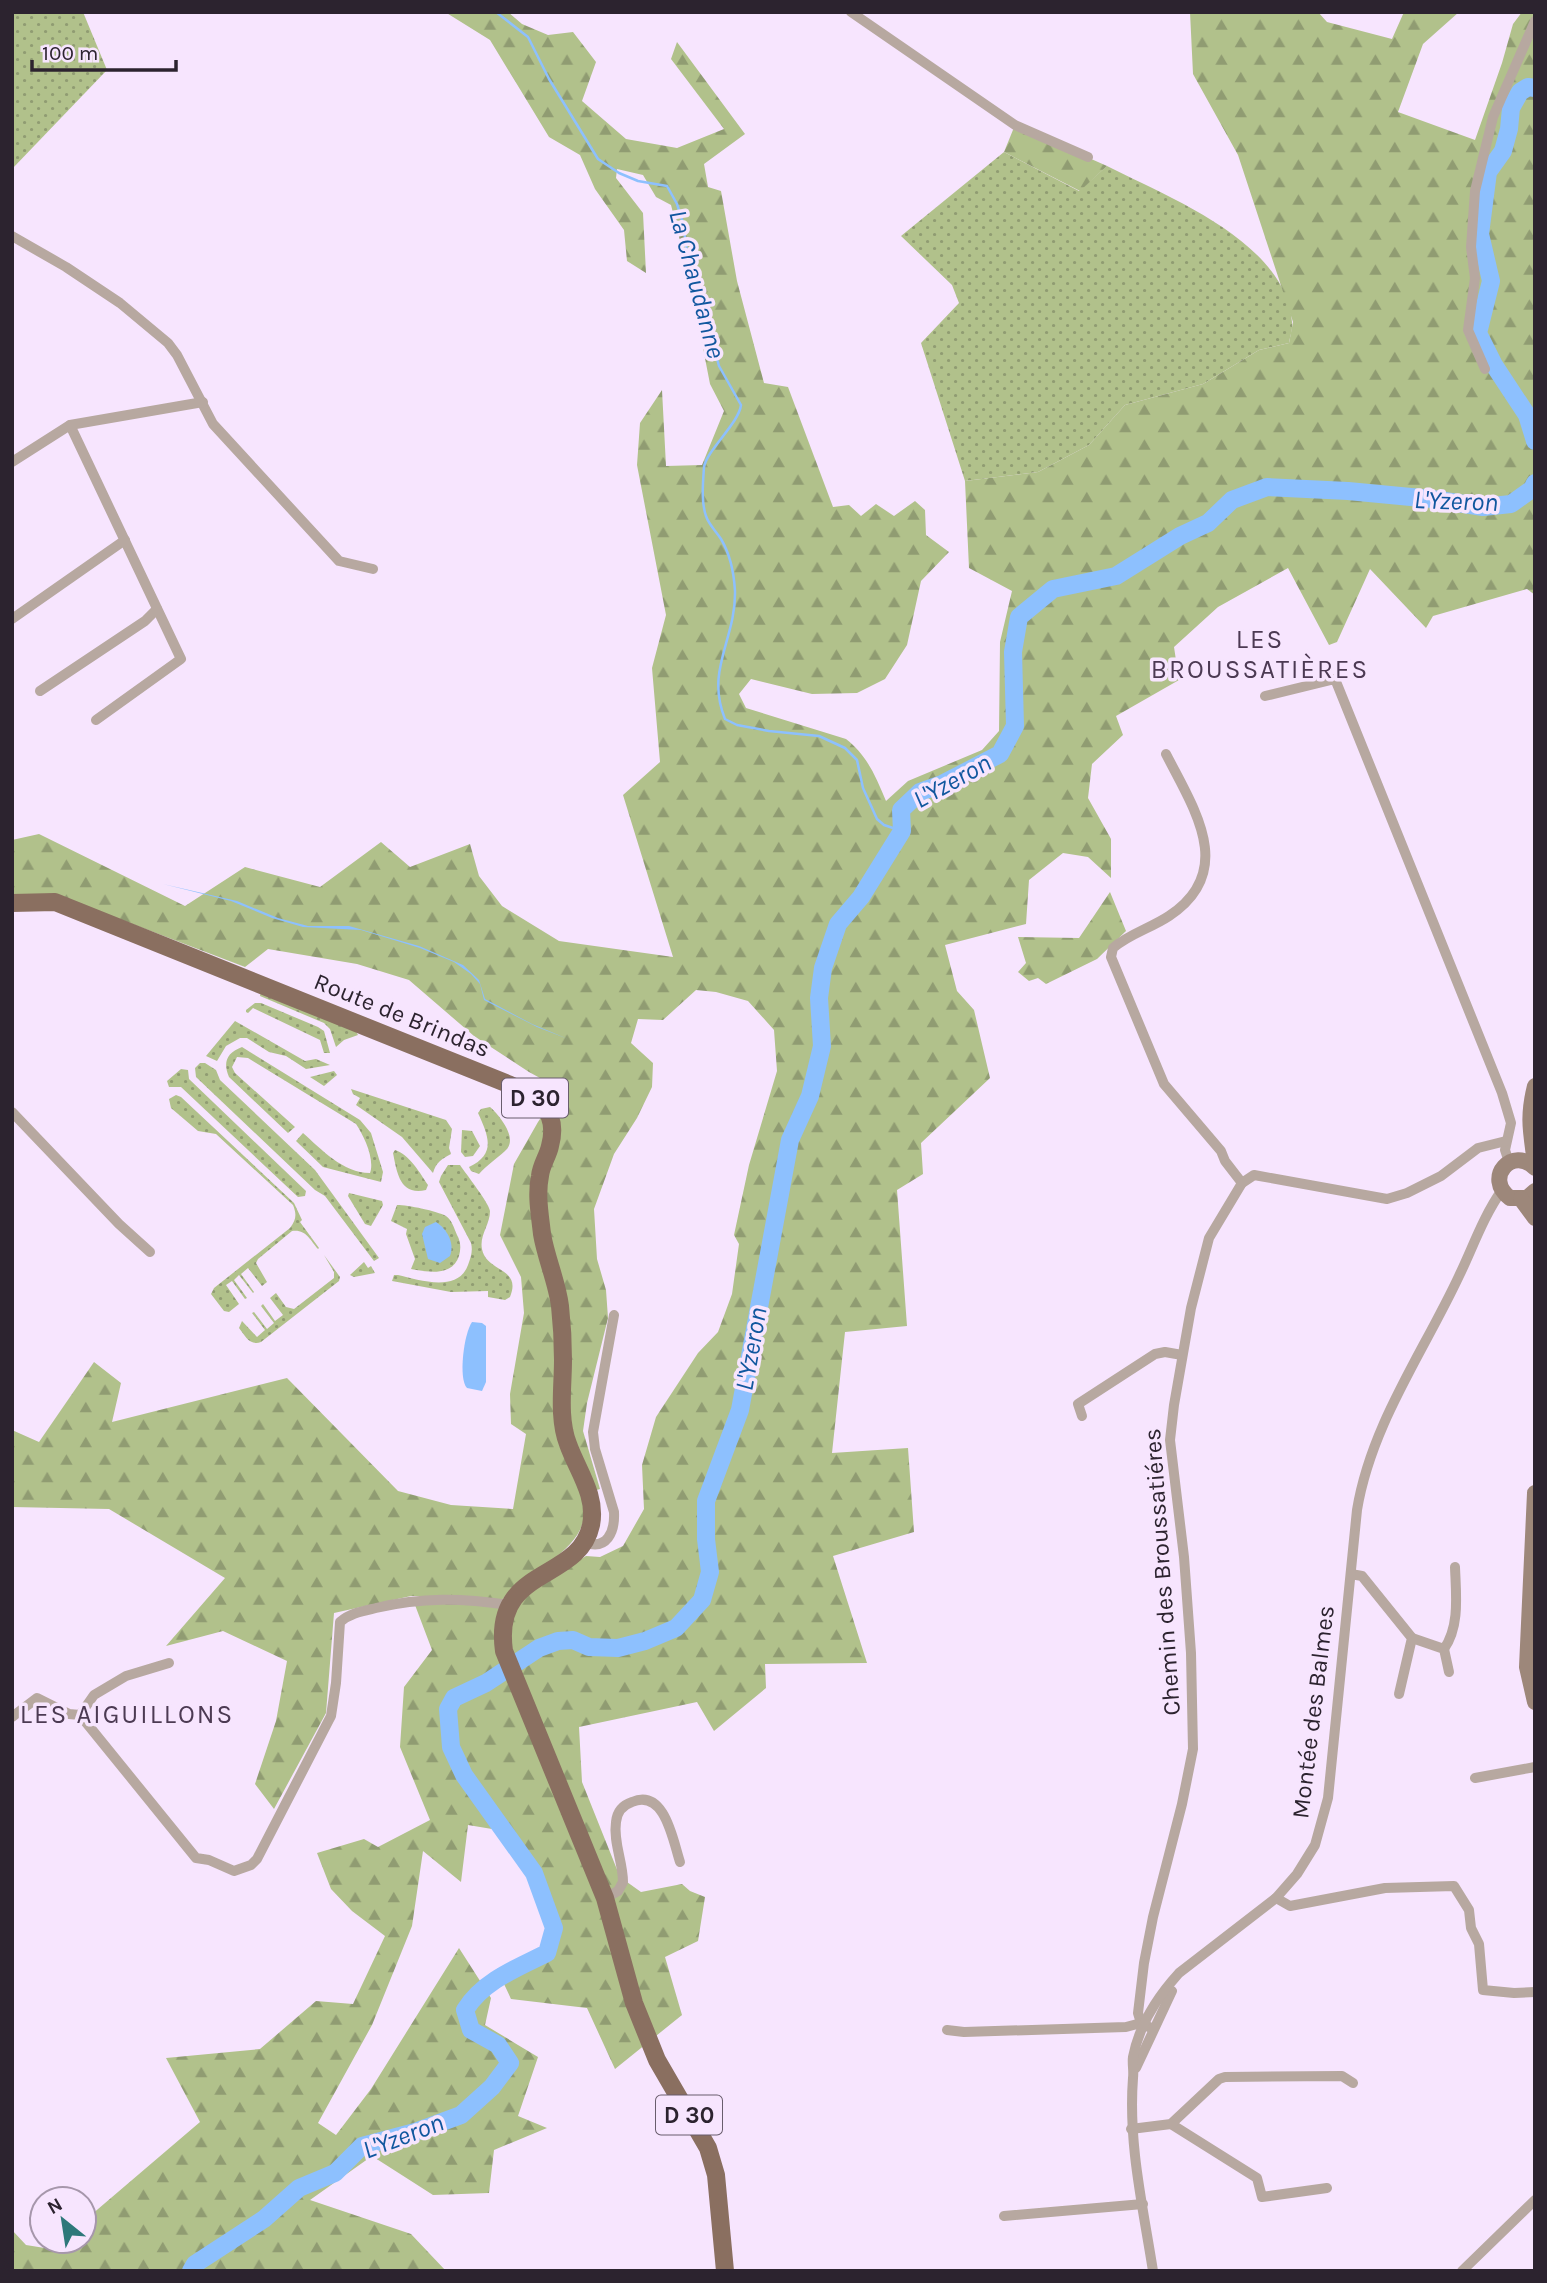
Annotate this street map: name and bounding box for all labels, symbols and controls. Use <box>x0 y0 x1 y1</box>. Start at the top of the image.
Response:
scale bar <box>32 28 175 72</box>
text: 100 m <box>42 41 99 65</box>
water label: La Chaudanne <box>662 206 732 362</box>
water label: L'Yzeron <box>1413 484 1499 518</box>
district label: LES BROUSSATIÈRES <box>1151 624 1369 685</box>
water label: L'Yzeron <box>908 747 996 815</box>
street label: Route de Brindas <box>310 967 494 1063</box>
road number: D 30 <box>502 1078 568 1118</box>
water label: L'Yzeron <box>728 1305 774 1393</box>
street label: Chemin des Broussatiéres <box>1138 1427 1186 1717</box>
street label: Montée des Balmes <box>1286 1604 1340 1820</box>
district label: LES AIGUILLONS <box>20 1699 234 1730</box>
road number: D 30 <box>656 2096 722 2134</box>
water label: L'Yzeron <box>358 2106 448 2166</box>
north arrow <box>28 2185 98 2255</box>
text: N <box>44 2193 66 2219</box>

